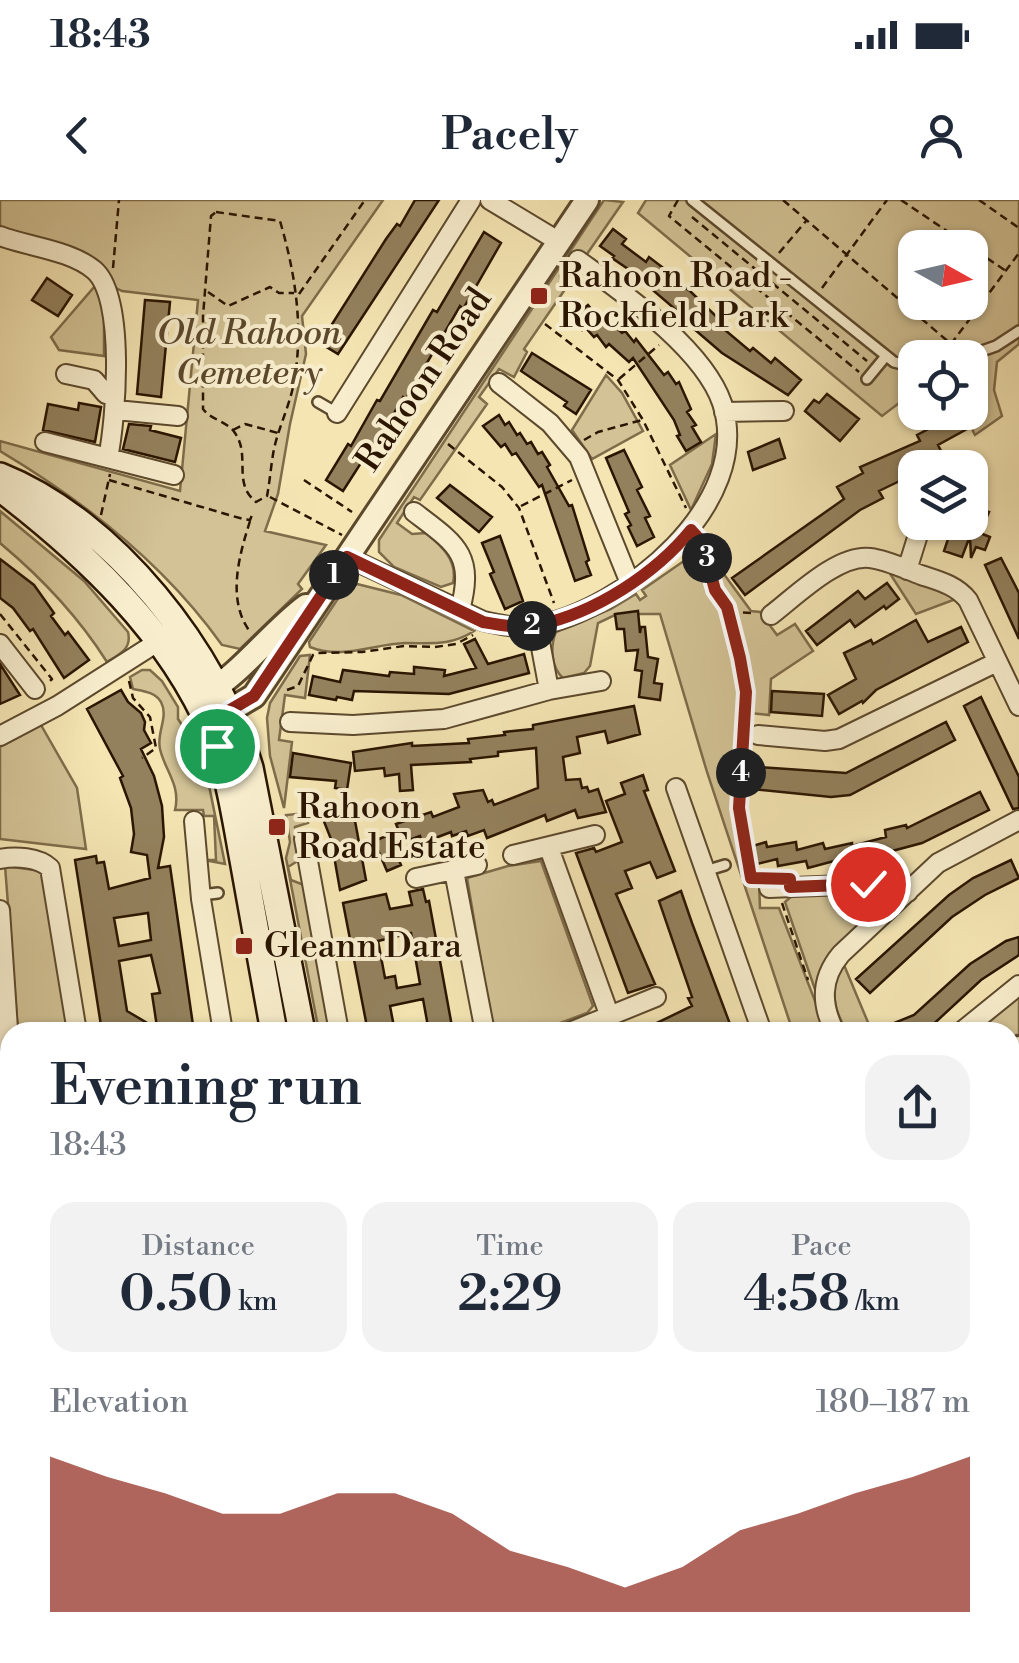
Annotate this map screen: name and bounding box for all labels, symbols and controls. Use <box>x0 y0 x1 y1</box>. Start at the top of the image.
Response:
text: 18:43 <box>50 12 151 59</box>
text: Pacely <box>441 107 578 164</box>
icon: back <box>50 108 105 163</box>
icon: person <box>914 108 969 163</box>
north arrow <box>898 230 988 320</box>
map controls <box>898 230 988 540</box>
place label: Rahoon Road - Rockfield Park <box>559 255 792 338</box>
street label: Rahoon Road <box>347 280 501 480</box>
marker: Rahoon Road - Rockfield Park <box>528 285 550 307</box>
park label: Old Rahoon Cemetery <box>157 312 342 395</box>
button: locate <box>898 340 988 430</box>
button: layers <box>898 450 988 540</box>
pin: 3 <box>682 533 732 583</box>
text: 3 <box>699 540 715 575</box>
pin: 1 <box>309 550 359 600</box>
text: 1 <box>327 557 341 592</box>
pin: 2 <box>507 601 557 651</box>
text: 2 <box>523 608 541 643</box>
pin <box>175 704 260 789</box>
icon: arrive <box>190 719 245 774</box>
pin: 4 <box>716 748 766 798</box>
text: 4 <box>732 755 750 790</box>
place label: Rahoon Road Estate <box>297 786 486 869</box>
marker: Rahoon Road Estate <box>266 816 288 838</box>
pin <box>826 842 911 927</box>
icon: check <box>841 857 896 912</box>
place label: Gleann Dara <box>264 925 462 968</box>
marker: Gleann Dara <box>233 935 255 957</box>
text: Evening run <box>50 1053 362 1122</box>
button: share <box>865 1055 970 1160</box>
text: 18:43 <box>50 1125 127 1165</box>
text: Distance <box>142 1229 255 1264</box>
text: Time <box>476 1229 544 1264</box>
text: Pace <box>792 1229 852 1264</box>
text: 0.50 <box>119 1264 233 1326</box>
text: 2:29 <box>458 1264 562 1326</box>
text: 4:58 <box>743 1264 850 1326</box>
text: km <box>233 1284 277 1319</box>
text: /km <box>850 1284 900 1319</box>
text: Elevation <box>50 1382 189 1422</box>
text: 180–187 m <box>816 1382 970 1422</box>

